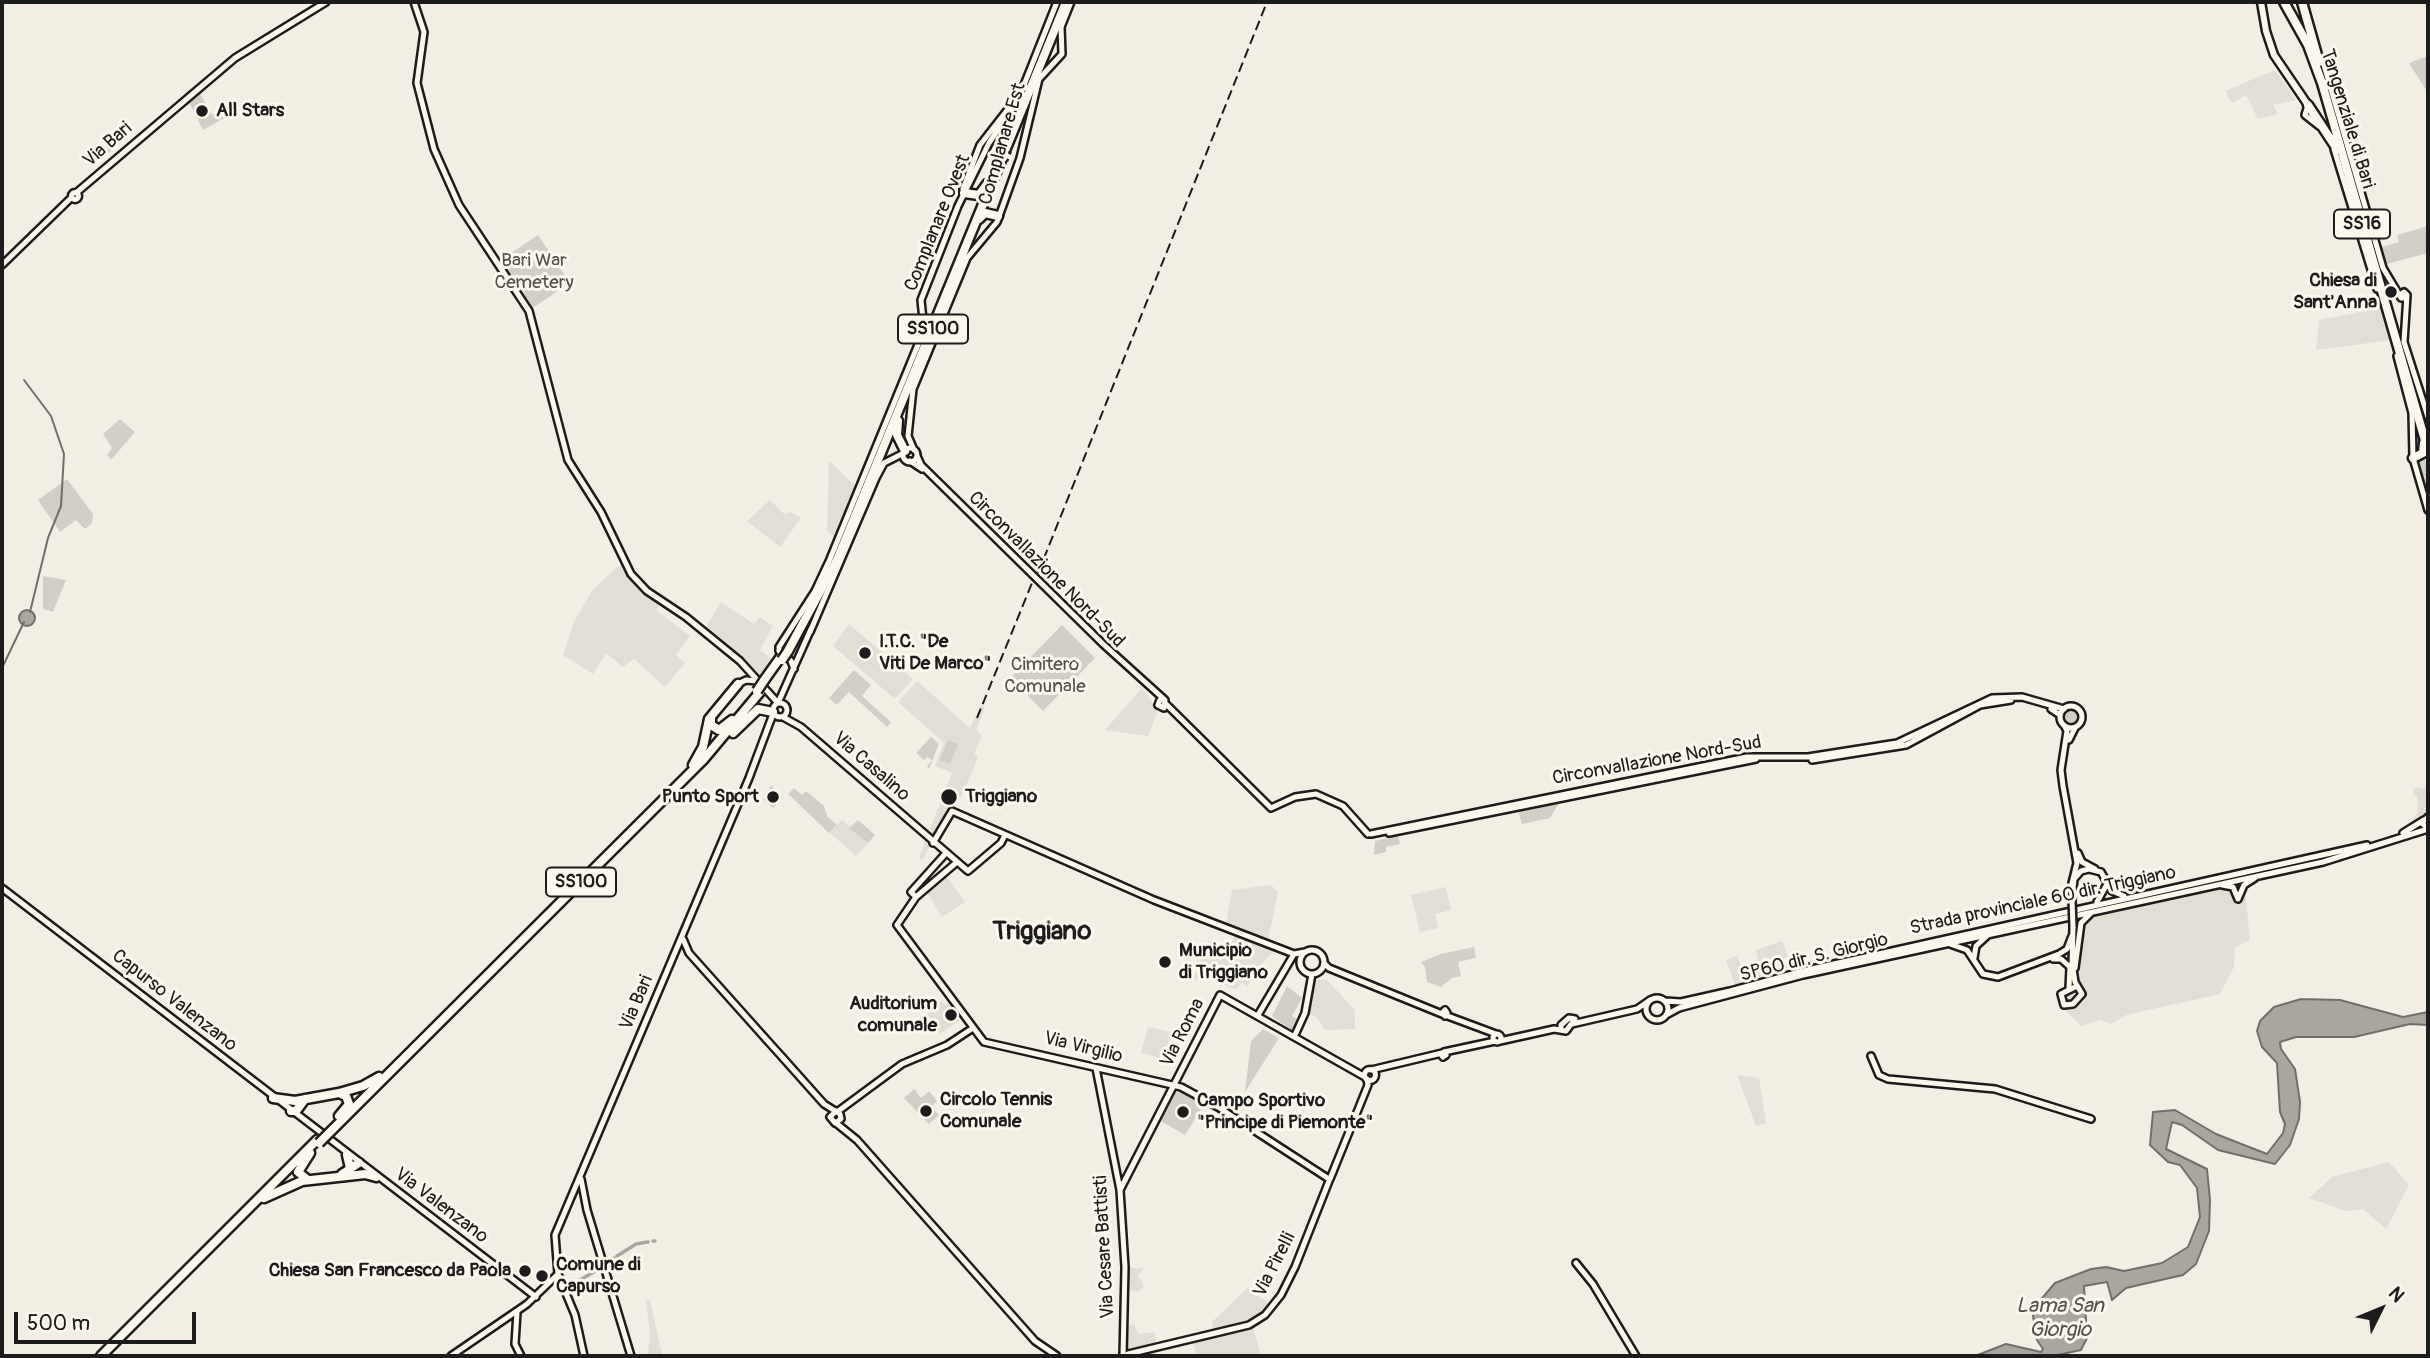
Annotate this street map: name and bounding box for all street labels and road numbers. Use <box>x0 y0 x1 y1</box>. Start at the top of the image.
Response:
street label: Tangenziale di Bari <box>2315 47 2379 191</box>
street label: Complanare Est <box>975 81 1031 207</box>
street label: Via Bari <box>79 118 137 172</box>
street label: Complanare Ovest <box>900 151 976 295</box>
road number: SS16 <box>2334 210 2390 238</box>
road number: SS100 <box>898 314 968 344</box>
street label: Circonvallazione Nord-Sud <box>963 487 1129 653</box>
street label: Via Casalino <box>828 727 914 807</box>
street label: Circonvallazione Nord-Sud <box>1551 731 1763 791</box>
street label: Strada provinciale 60 dir. Triggiano <box>1908 862 2178 940</box>
road number: SS100 <box>546 868 616 897</box>
street label: SP60 dir. S. Giorgio <box>1738 929 1890 987</box>
street label: Capurso Valenzano <box>107 945 241 1057</box>
street label: Via Bari <box>615 972 659 1034</box>
street label: Via Roma <box>1156 995 1210 1071</box>
street label: Via Virgilio <box>1041 1027 1125 1069</box>
street label: Via Valenzano <box>390 1163 492 1249</box>
street label: Via Cesare Battisti <box>1090 1175 1120 1319</box>
street label: Via Pirelli <box>1249 1229 1301 1301</box>

